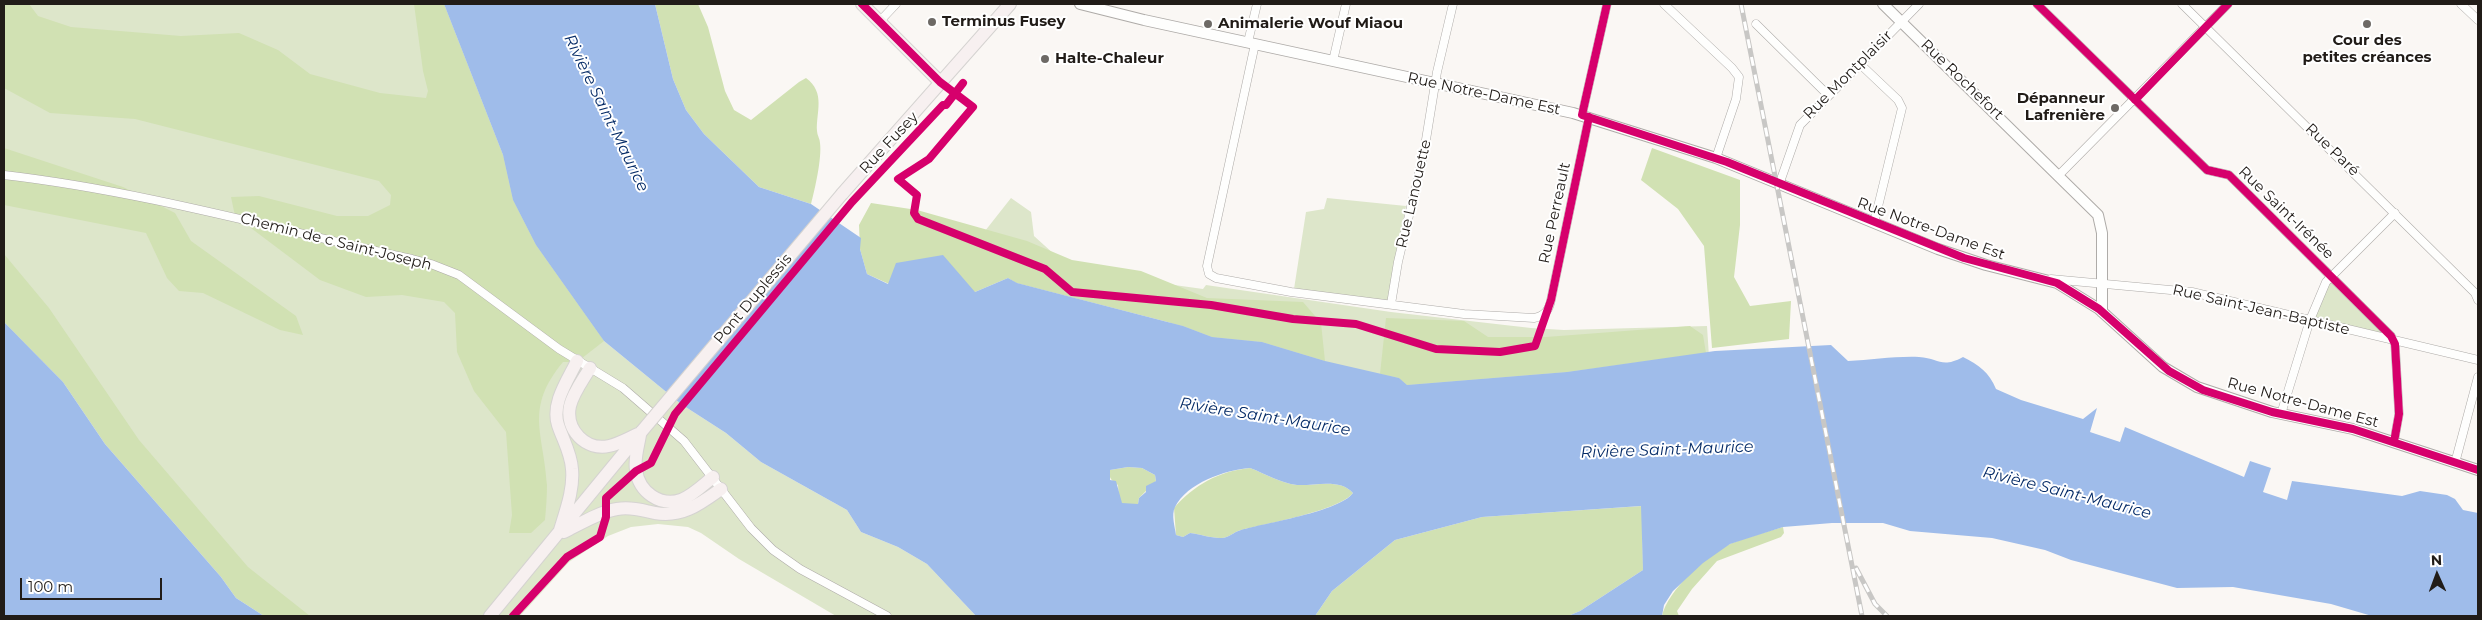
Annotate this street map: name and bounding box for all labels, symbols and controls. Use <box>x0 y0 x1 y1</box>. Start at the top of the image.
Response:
place label: Terminus Fusey <box>942 13 1066 31</box>
place label: Animalerie Wouf Miaou <box>1218 15 1403 33</box>
marker: Terminus Fusey <box>926 16 938 28</box>
marker: Animalerie Wouf Miaou <box>1202 18 1214 30</box>
marker: Cour des petites créances <box>2361 18 2373 30</box>
street label: Rue Montplaisir <box>1800 27 1896 123</box>
water label: Rivière Saint-Maurice <box>559 31 653 195</box>
place label: Cour des petites créances <box>2302 32 2432 67</box>
street label: Rue Rochefort <box>1917 36 2007 124</box>
place label: Halte-Chaleur <box>1055 50 1164 68</box>
marker: Halte-Chaleur <box>1039 53 1051 65</box>
street label: Rue Notre-Dame Est <box>1406 69 1562 119</box>
place label: Dépanneur Lafrenière <box>2017 90 2105 125</box>
marker: Dépanneur Lafrenière <box>2109 102 2121 114</box>
street label: Rue Fusey <box>856 108 922 178</box>
street label: Rue Paré <box>2301 120 2363 180</box>
street label: Rue Lanouette <box>1393 138 1435 250</box>
street label: Rue Perreault <box>1535 161 1575 265</box>
street label: Rue Saint-Irénée <box>2235 163 2337 263</box>
street label: Rue Notre-Dame Est <box>1855 194 2007 264</box>
street label: Chemin de c Saint-Joseph <box>238 209 434 275</box>
street label: Pont Duplessis <box>710 250 796 348</box>
street label: Rue Saint-Jean-Baptiste <box>2171 281 2351 339</box>
street label: Rue Notre-Dame Est <box>2225 374 2381 432</box>
water label: Rivière Saint-Maurice <box>1178 394 1352 440</box>
water label: Rivière Saint-Maurice <box>1580 437 1754 463</box>
water label: Rivière Saint-Maurice <box>1981 463 2153 523</box>
north arrow <box>2412 550 2462 600</box>
text: N <box>2431 551 2442 569</box>
scale bar <box>22 568 165 600</box>
text: 100 m <box>28 577 73 596</box>

